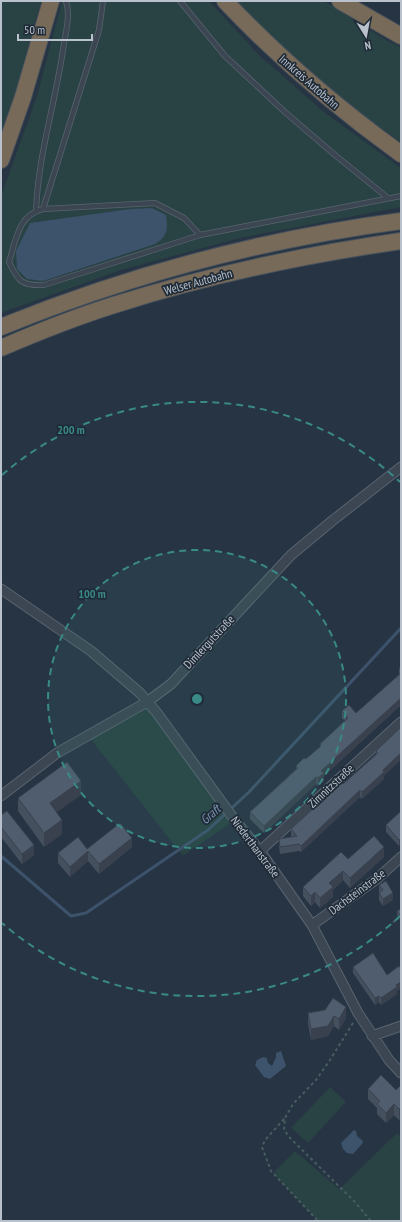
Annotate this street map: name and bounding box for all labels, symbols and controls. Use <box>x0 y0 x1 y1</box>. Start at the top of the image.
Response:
scale bar <box>18 16 92 42</box>
north arrow <box>346 16 386 56</box>
text: 50 m <box>24 22 45 37</box>
text: N <box>364 38 372 53</box>
street label: Innkreis Autobahn <box>276 51 343 112</box>
street label: Welser Autobahn <box>162 265 233 298</box>
text: 200 m <box>57 422 85 437</box>
text: 100 m <box>78 586 106 601</box>
street label: Dimlergutstraße <box>180 612 237 672</box>
centre of rings <box>190 692 204 706</box>
street label: Zimnitzstraße <box>305 761 357 811</box>
water label: Graft <box>197 800 225 828</box>
street label: Niederthanstraße <box>228 813 283 880</box>
street label: Dachsteinstraße <box>325 865 388 918</box>

